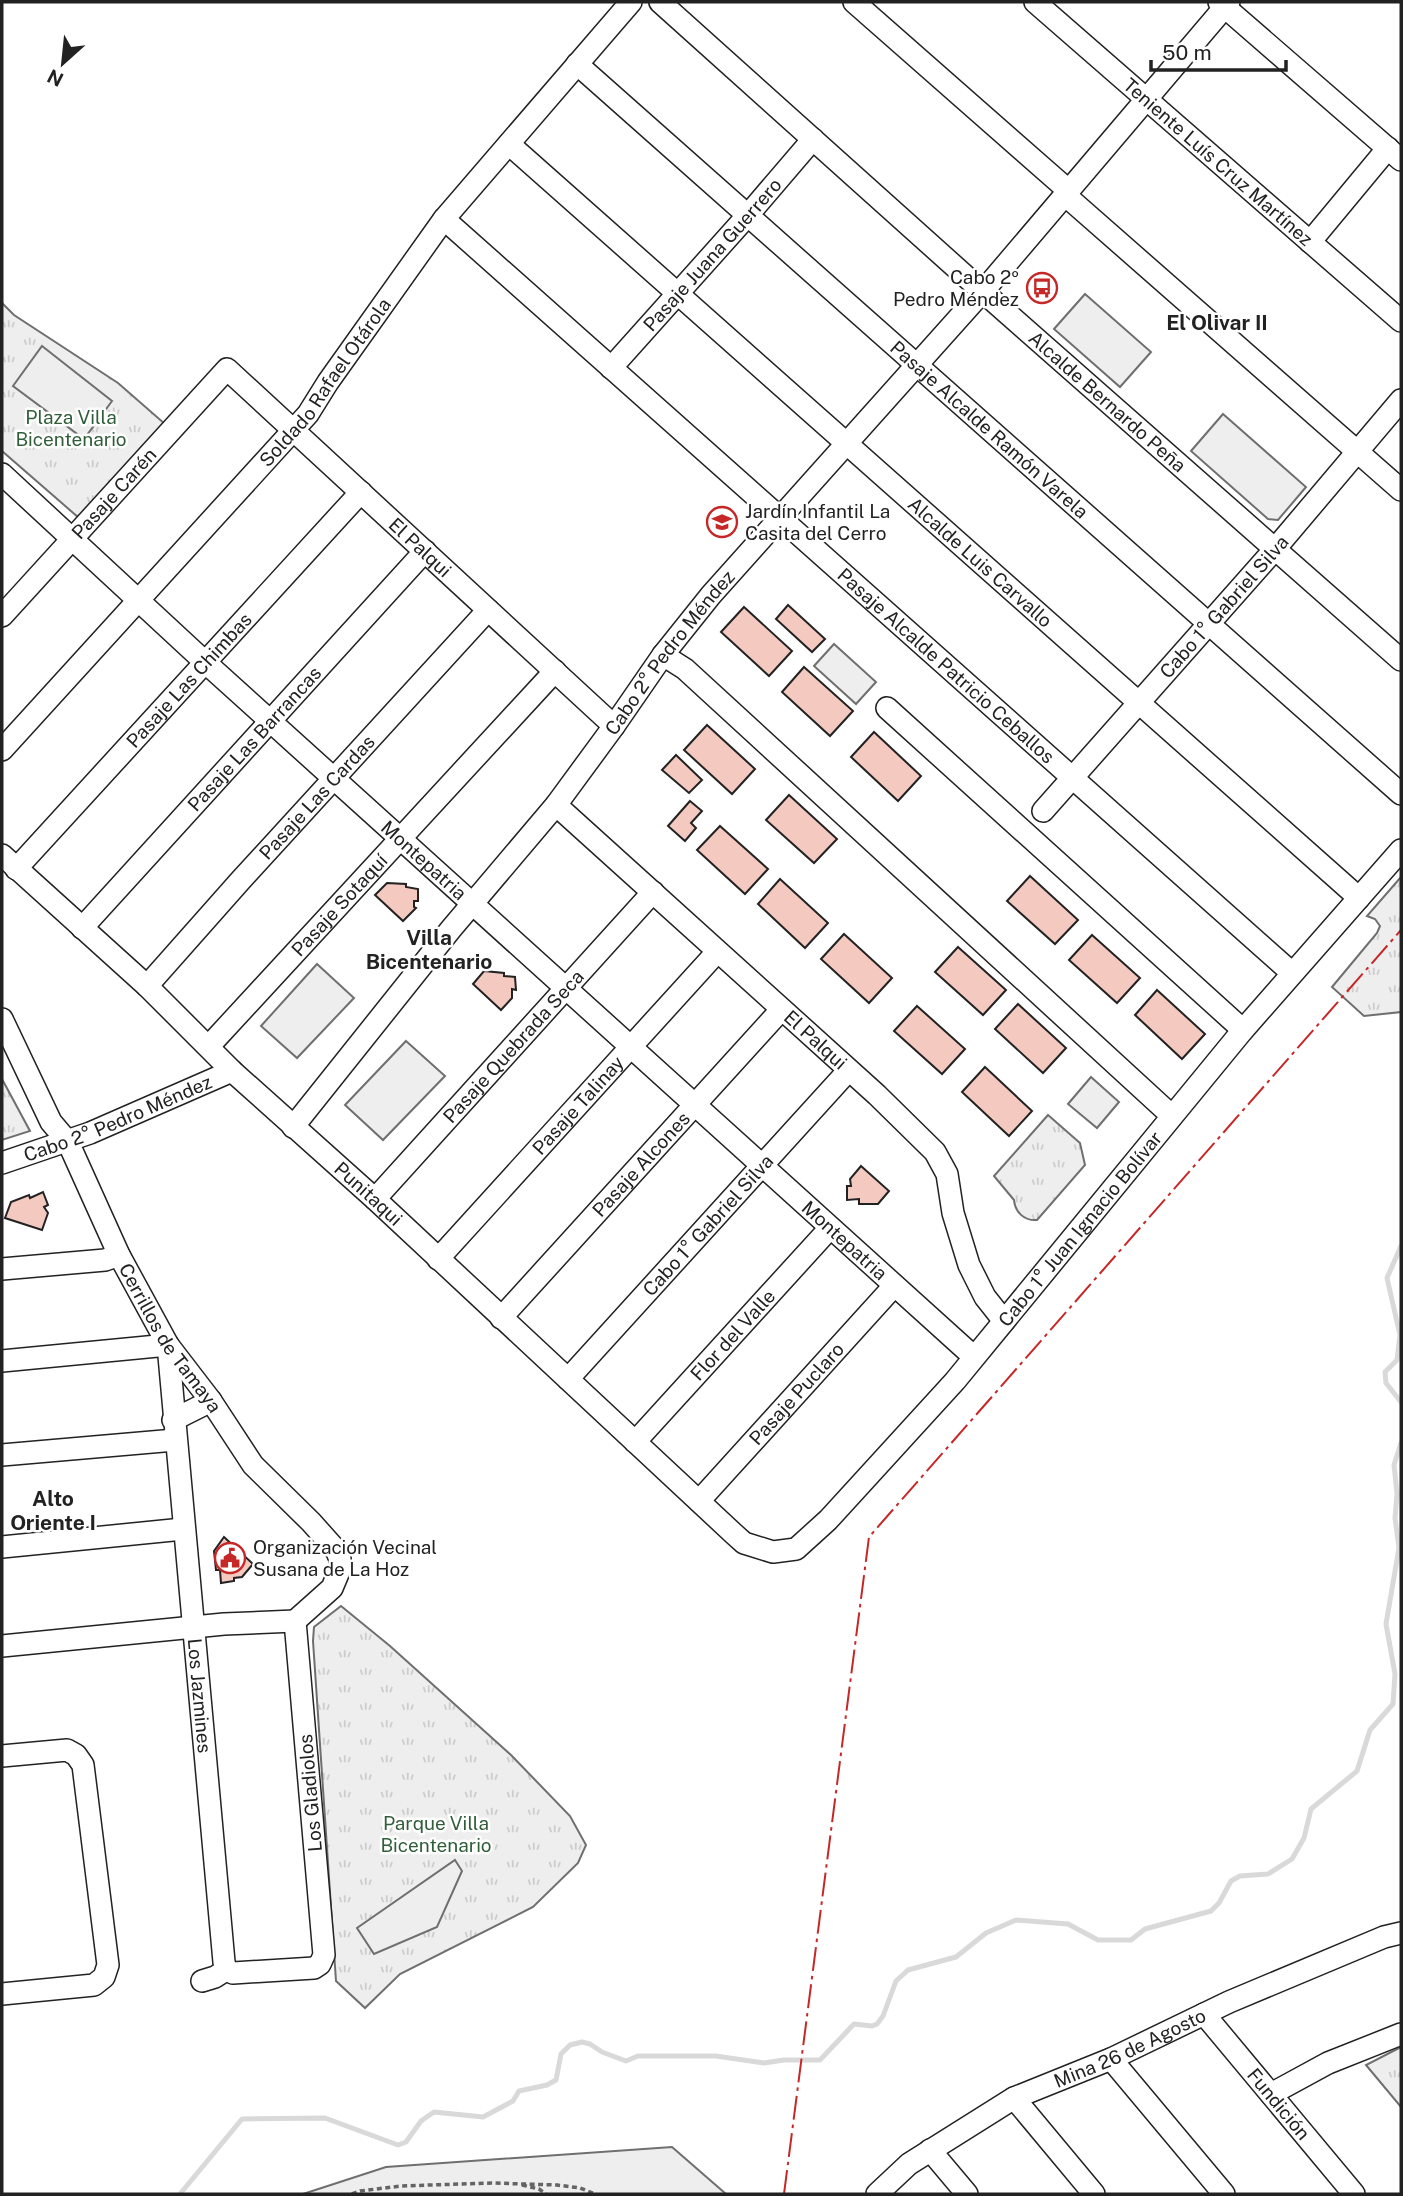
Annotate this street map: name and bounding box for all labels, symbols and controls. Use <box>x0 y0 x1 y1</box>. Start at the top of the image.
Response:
north arrow <box>28 28 98 98</box>
scale bar <box>1151 28 1286 72</box>
text: 50 m <box>1162 40 1212 65</box>
text: N <box>44 65 67 91</box>
street label: Teniente Luís Cruz Martínez <box>1119 73 1317 250</box>
street label: Pasaje Juana Guerrero <box>638 174 786 335</box>
place label: Cabo 2º Pedro Méndez <box>893 266 1019 310</box>
bus stop icon: Cabo 2º Pedro Méndez <box>1025 271 1059 305</box>
street label: Soldado Rafael Otárola <box>255 294 395 471</box>
district label: El Olivar II <box>1166 310 1268 335</box>
street label: Alcalde Bernardo Peña <box>1025 327 1191 477</box>
street label: Pasaje Alcalde Ramón Varela <box>886 336 1093 523</box>
park label: Plaza Villa Bicentenario <box>15 406 127 450</box>
street label: Pasaje Carén <box>67 443 161 543</box>
street label: Alcalde Luis Carvallo <box>904 492 1057 632</box>
place label: Jardín Infantil La Casita del Cerro <box>745 500 890 544</box>
school or university icon: Jardín Infantil La Casita del Cerro <box>705 505 739 539</box>
street label: El Palqui <box>385 513 456 581</box>
street label: Cabo 1° Gabriel Silva <box>1155 531 1293 682</box>
street label: Pasaje Alcalde Patricio Ceballos <box>833 563 1059 768</box>
street label: Cabo 2° Pedro Méndez <box>600 566 739 739</box>
street label: Pasaje Las Chimbas <box>122 608 256 752</box>
street label: Pasaje Las Barrancas <box>183 662 326 815</box>
street label: Pasaje Las Cardas <box>255 731 379 864</box>
street label: Montepatria <box>377 816 471 904</box>
street label: Pasaje Sotaquí <box>287 849 392 960</box>
district label: Villa Bicentenario <box>366 925 492 974</box>
street label: Pasaje Quebrada Seca <box>439 965 588 1127</box>
street label: El Palqui <box>780 1006 852 1074</box>
street label: Pasaje Talinay <box>528 1051 628 1159</box>
street label: Cabo 2° Pedro Méndez <box>21 1070 215 1166</box>
street label: Pasaje Alcones <box>588 1107 694 1221</box>
street label: Cabo 1° Juan Ignacio Bolívar <box>994 1127 1166 1331</box>
street label: Cabo 1° Gabriel Silva <box>638 1150 778 1300</box>
street label: Punitaqui <box>330 1157 407 1230</box>
street label: Montepatria <box>798 1196 892 1284</box>
street label: Cerrillos de Tamaya <box>115 1259 226 1416</box>
street label: Flor del Valle <box>686 1285 780 1385</box>
street label: Pasaje Puclaro <box>745 1338 848 1449</box>
district label: Alto Oriente I <box>10 1486 96 1535</box>
place label: Organización Vecinal Susana de La Hoz <box>253 1536 437 1580</box>
public building icon: Organización Vecinal Susana de La Hoz <box>213 1541 247 1575</box>
street label: Los Jazmines <box>184 1637 216 1754</box>
street label: Los Gladiolos <box>294 1733 326 1853</box>
park label: Parque Villa Bicentenario <box>380 1812 492 1856</box>
street label: Mina 26 de Agosto <box>1051 2004 1209 2092</box>
street label: Fundición <box>1243 2064 1315 2144</box>

